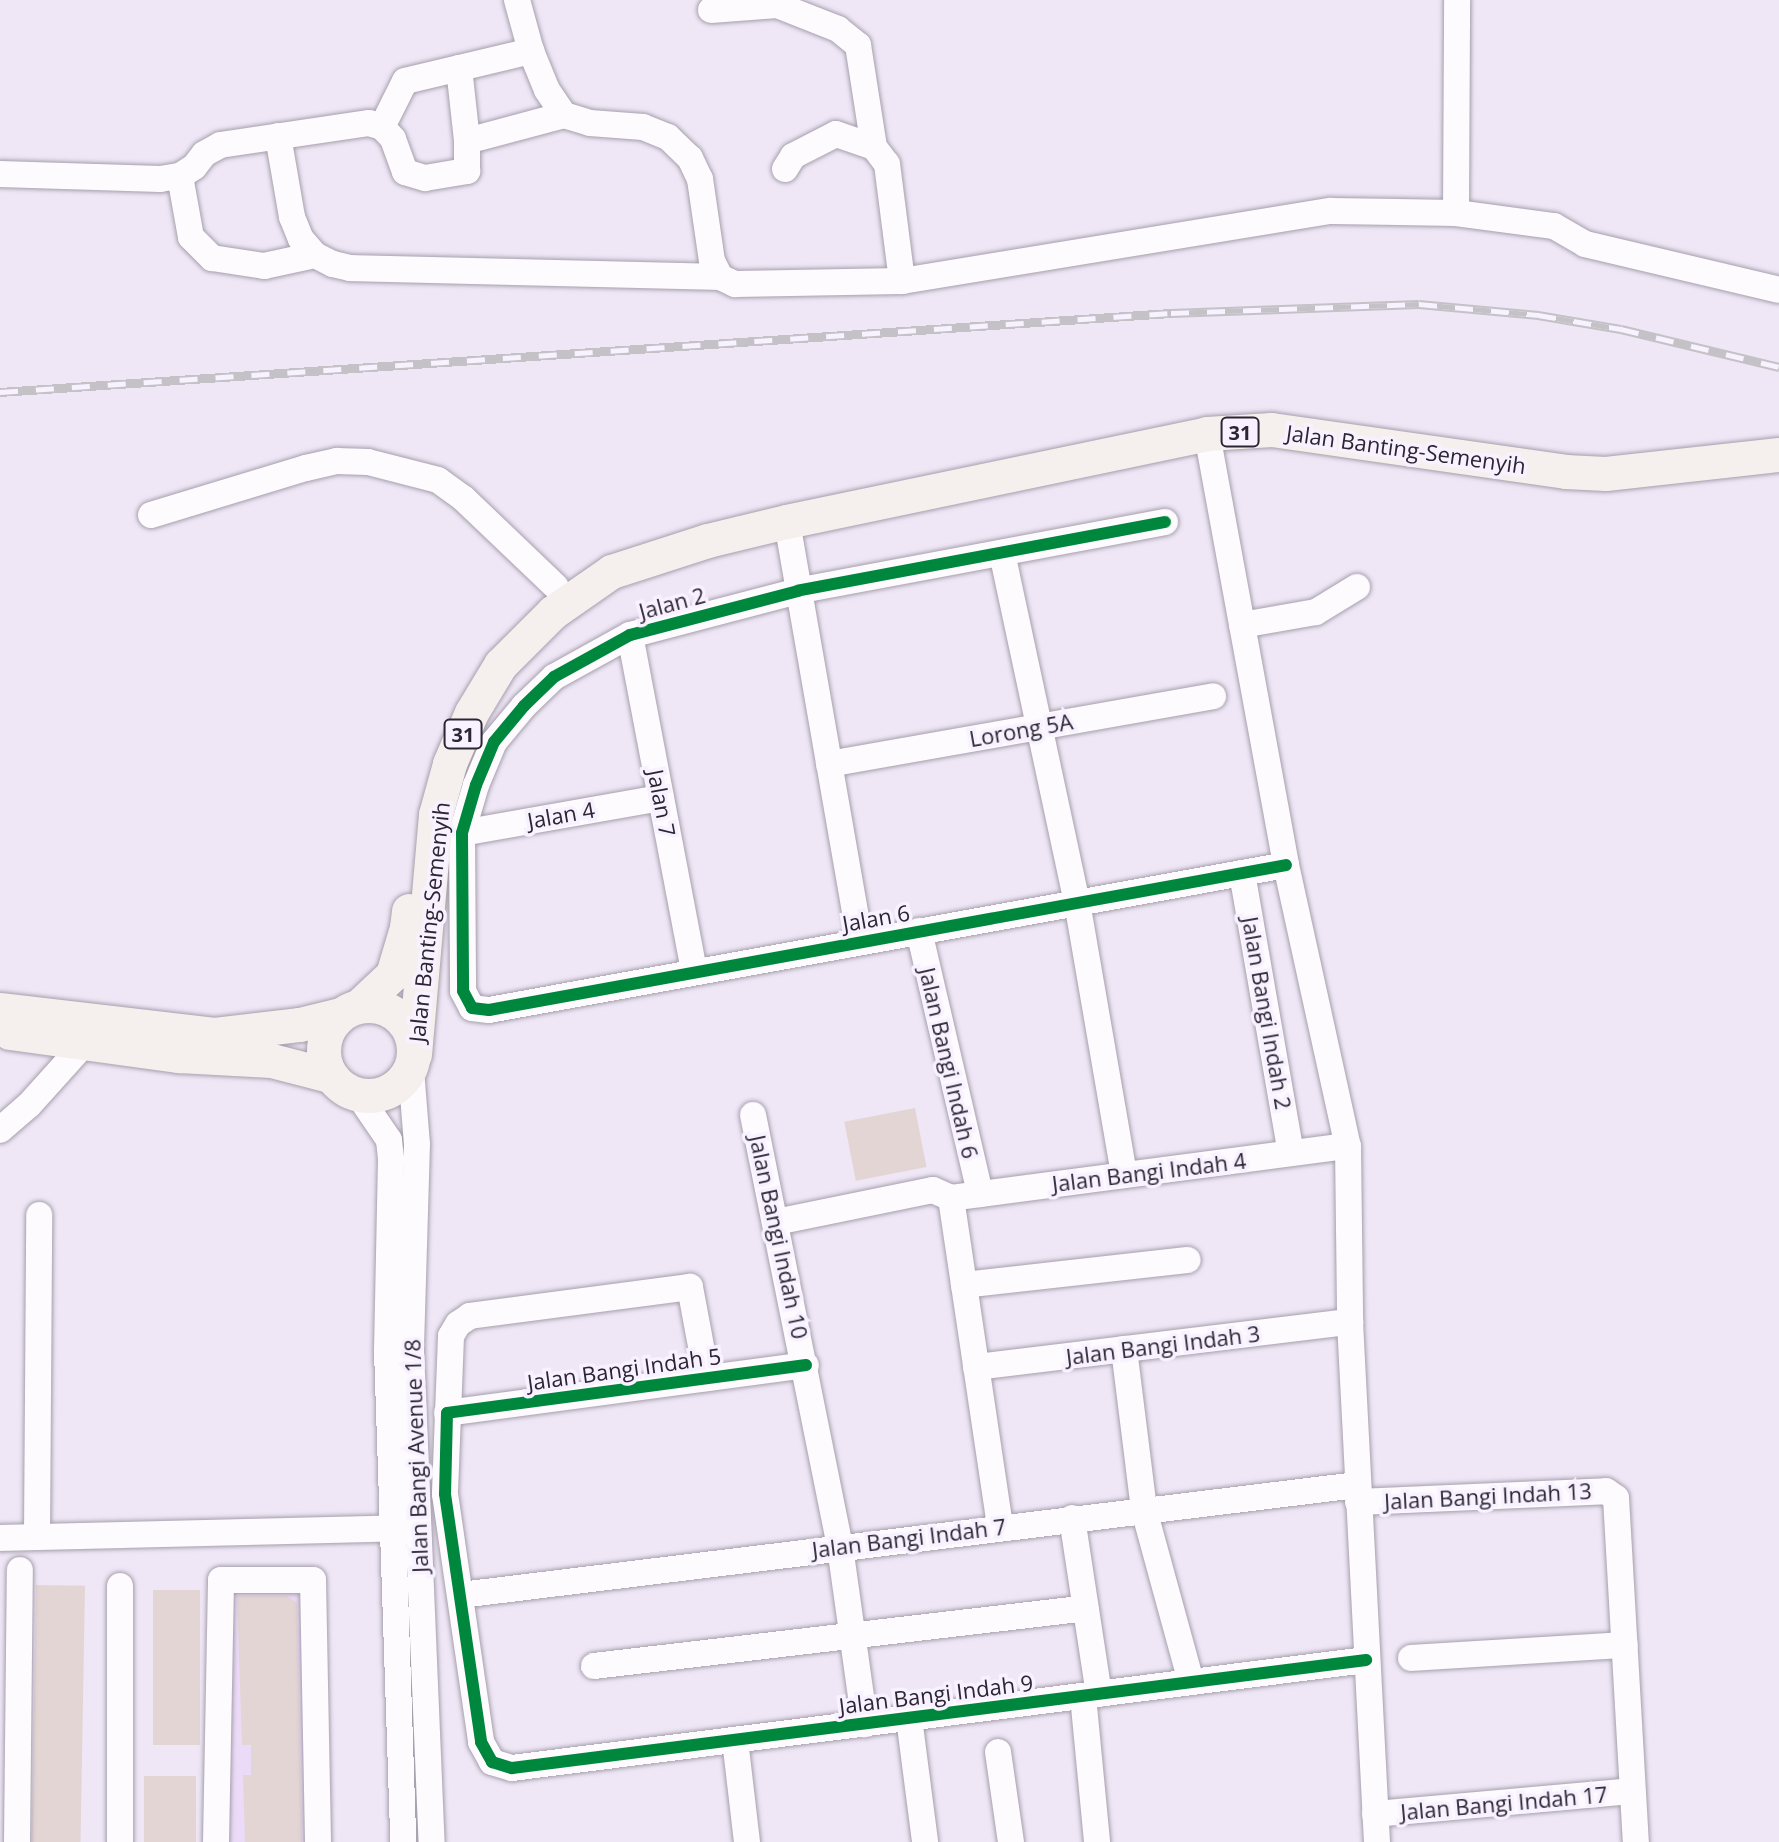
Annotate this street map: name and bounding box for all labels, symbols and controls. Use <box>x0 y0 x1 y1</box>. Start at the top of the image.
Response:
road number: 31 <box>1220 416 1260 448</box>
street label: Jalan Banting-Semenyih <box>1285 419 1527 479</box>
street label: Jalan 2 <box>636 581 708 625</box>
street label: Lorong 5A <box>967 708 1075 752</box>
road number: 31 <box>443 718 483 750</box>
street label: Jalan 7 <box>643 767 681 839</box>
street label: Jalan 4 <box>525 796 597 834</box>
street label: Jalan Banting-Semenyih <box>403 800 455 1044</box>
street label: Jalan 6 <box>840 899 912 937</box>
street label: Jalan Bangi Indah 2 <box>1237 915 1297 1111</box>
street label: Jalan Bangi Indah 6 <box>914 965 984 1161</box>
street label: Jalan Bangi Indah 10 <box>744 1133 814 1341</box>
street label: Jalan Bangi Indah 4 <box>1050 1147 1248 1197</box>
street label: Jalan Bangi Indah 3 <box>1064 1320 1262 1370</box>
street label: Jalan Bangi Avenue 1/8 <box>399 1339 433 1573</box>
street label: Jalan Bangi Indah 5 <box>525 1342 723 1396</box>
street label: Jalan Bangi Indah 13 <box>1383 1477 1593 1515</box>
street label: Jalan Bangi Indah 7 <box>810 1513 1008 1563</box>
street label: Jalan Bangi Indah 9 <box>837 1669 1035 1719</box>
street label: Jalan Bangi Indah 17 <box>1399 1781 1609 1825</box>

